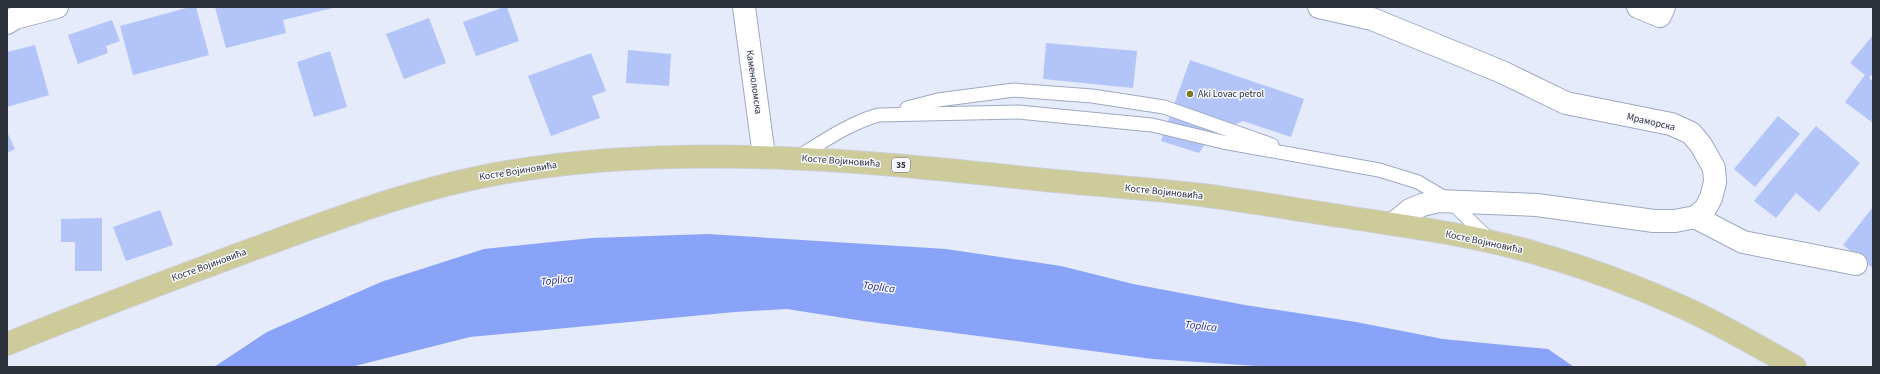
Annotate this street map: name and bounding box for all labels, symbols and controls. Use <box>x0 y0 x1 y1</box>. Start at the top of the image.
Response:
street label: Каменоломска <box>743 49 765 115</box>
place label: Aki Lovac petrol <box>1198 87 1265 101</box>
marker: Aki Lovac petrol <box>1185 89 1195 99</box>
street label: Мраморска <box>1625 110 1677 134</box>
street label: Косте Војиновића <box>801 151 881 171</box>
street label: Косте Војиновића <box>478 158 558 184</box>
road number: 35 <box>892 158 910 172</box>
street label: Косте Војиновића <box>1124 181 1204 203</box>
street label: Косте Војиновића <box>1444 227 1524 257</box>
street label: Косте Војиновића <box>170 245 248 285</box>
water label: Toplica <box>540 271 574 289</box>
water label: Toplica <box>862 278 896 296</box>
water label: Toplica <box>1184 317 1218 335</box>

